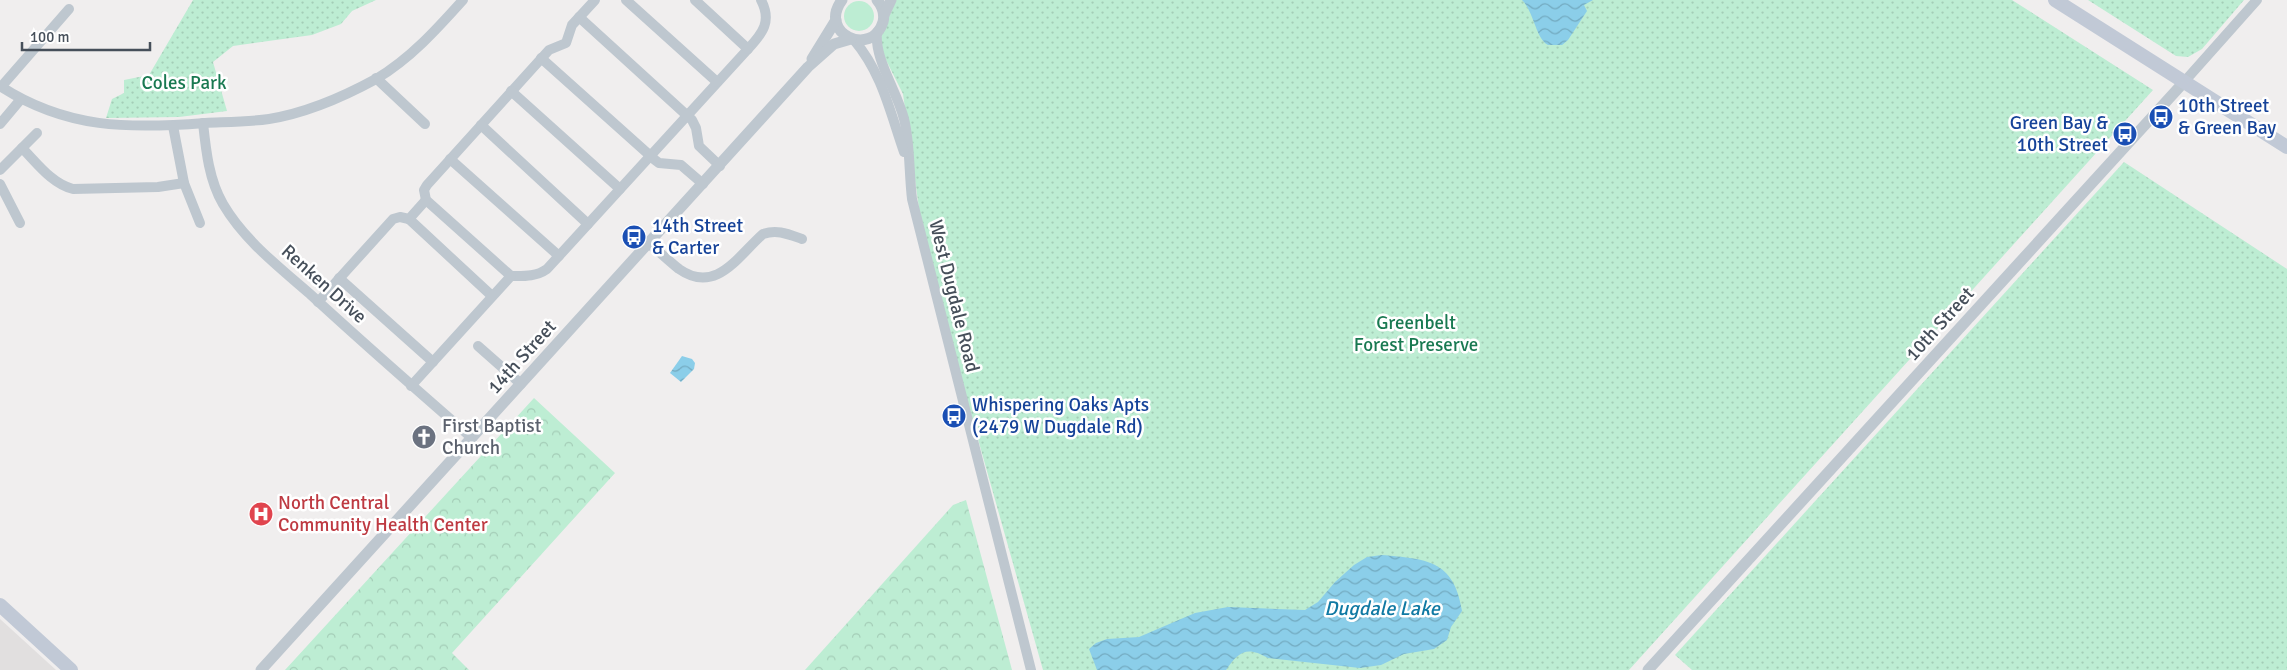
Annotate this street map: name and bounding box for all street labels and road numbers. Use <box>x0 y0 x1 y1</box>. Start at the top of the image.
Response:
street label: West Dugdale Road <box>923 217 985 375</box>
street label: Renken Drive <box>276 239 372 329</box>
street label: 10th Street <box>1901 282 1980 366</box>
street label: 14th Street <box>483 315 562 399</box>

